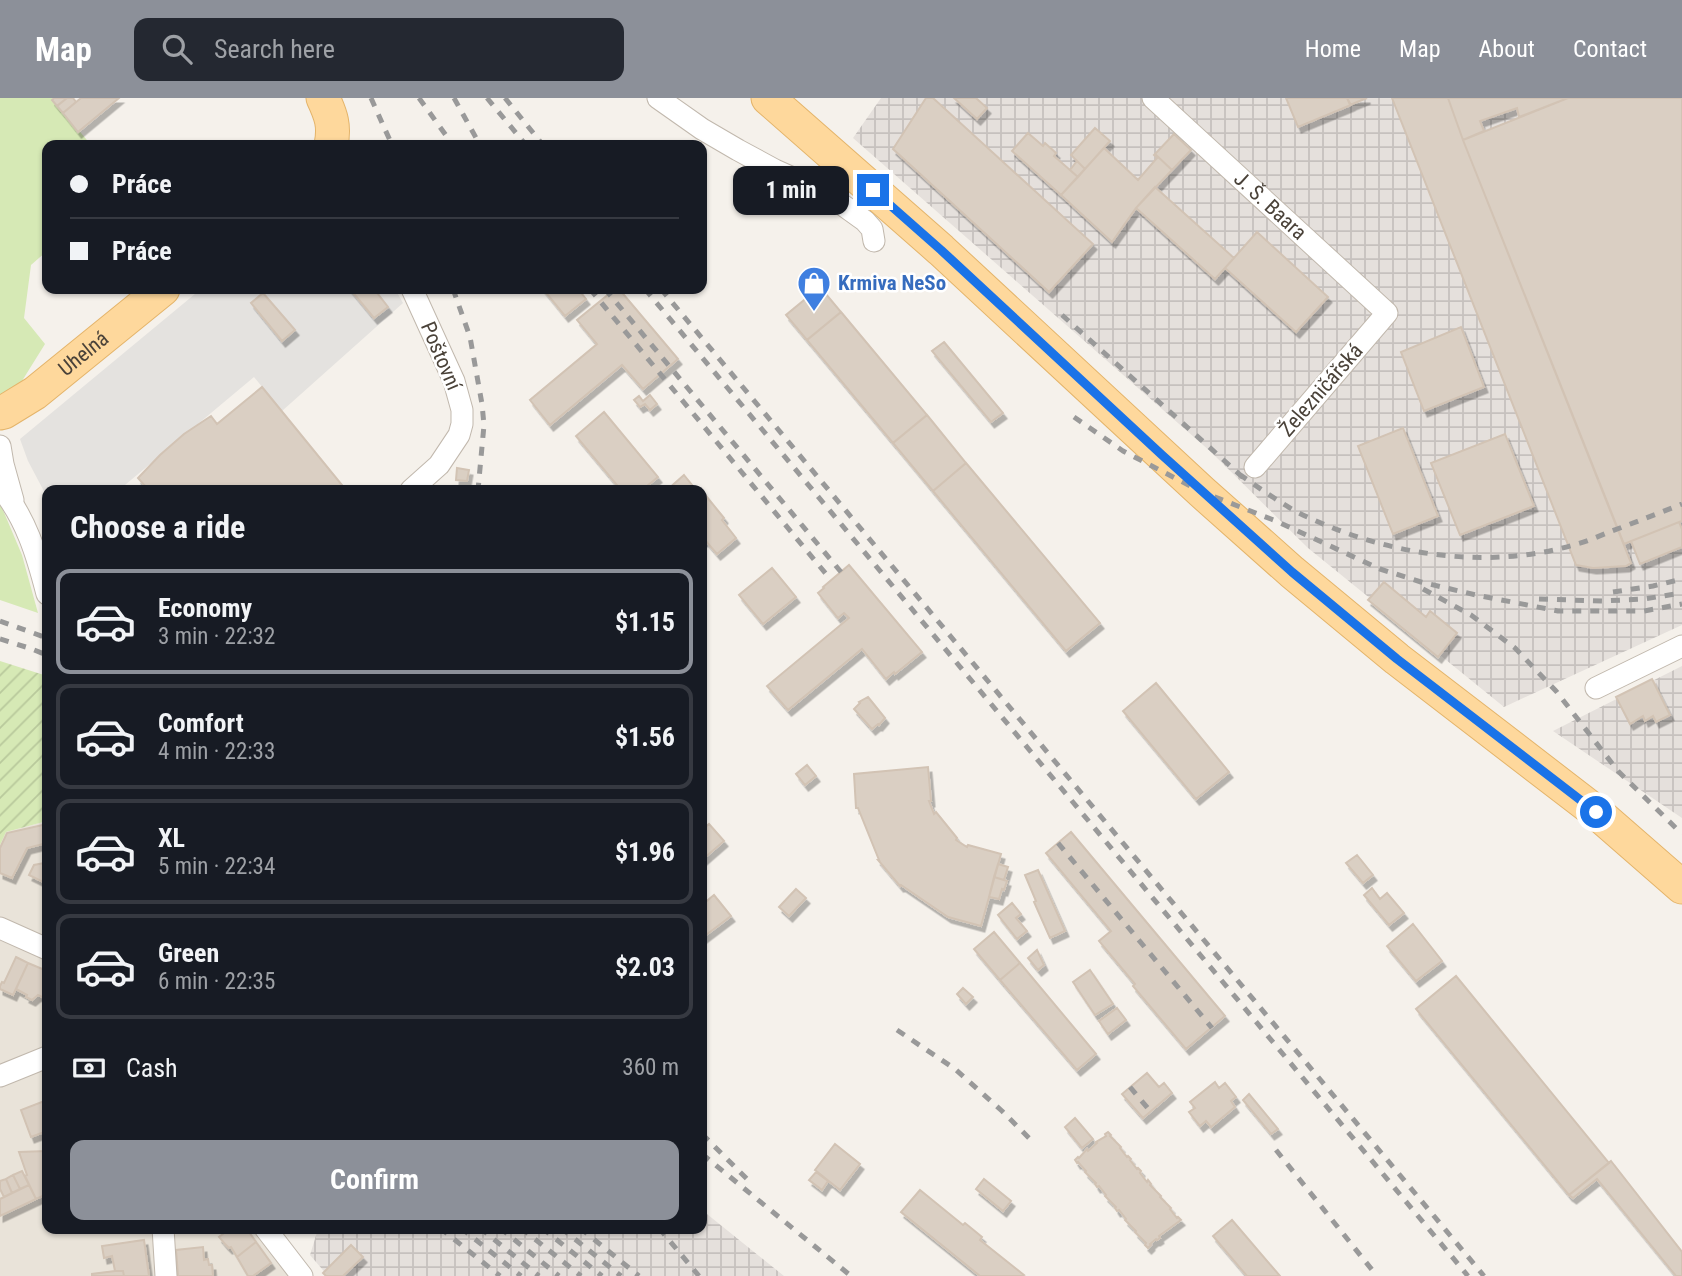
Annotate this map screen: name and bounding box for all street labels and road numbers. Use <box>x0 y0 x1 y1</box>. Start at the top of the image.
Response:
street label: J. Š. Baara <box>1229 166 1311 245</box>
street label: Poštovní <box>416 318 467 395</box>
street label: Uhelná <box>54 326 113 381</box>
street label: Železničářská <box>1274 339 1368 441</box>

